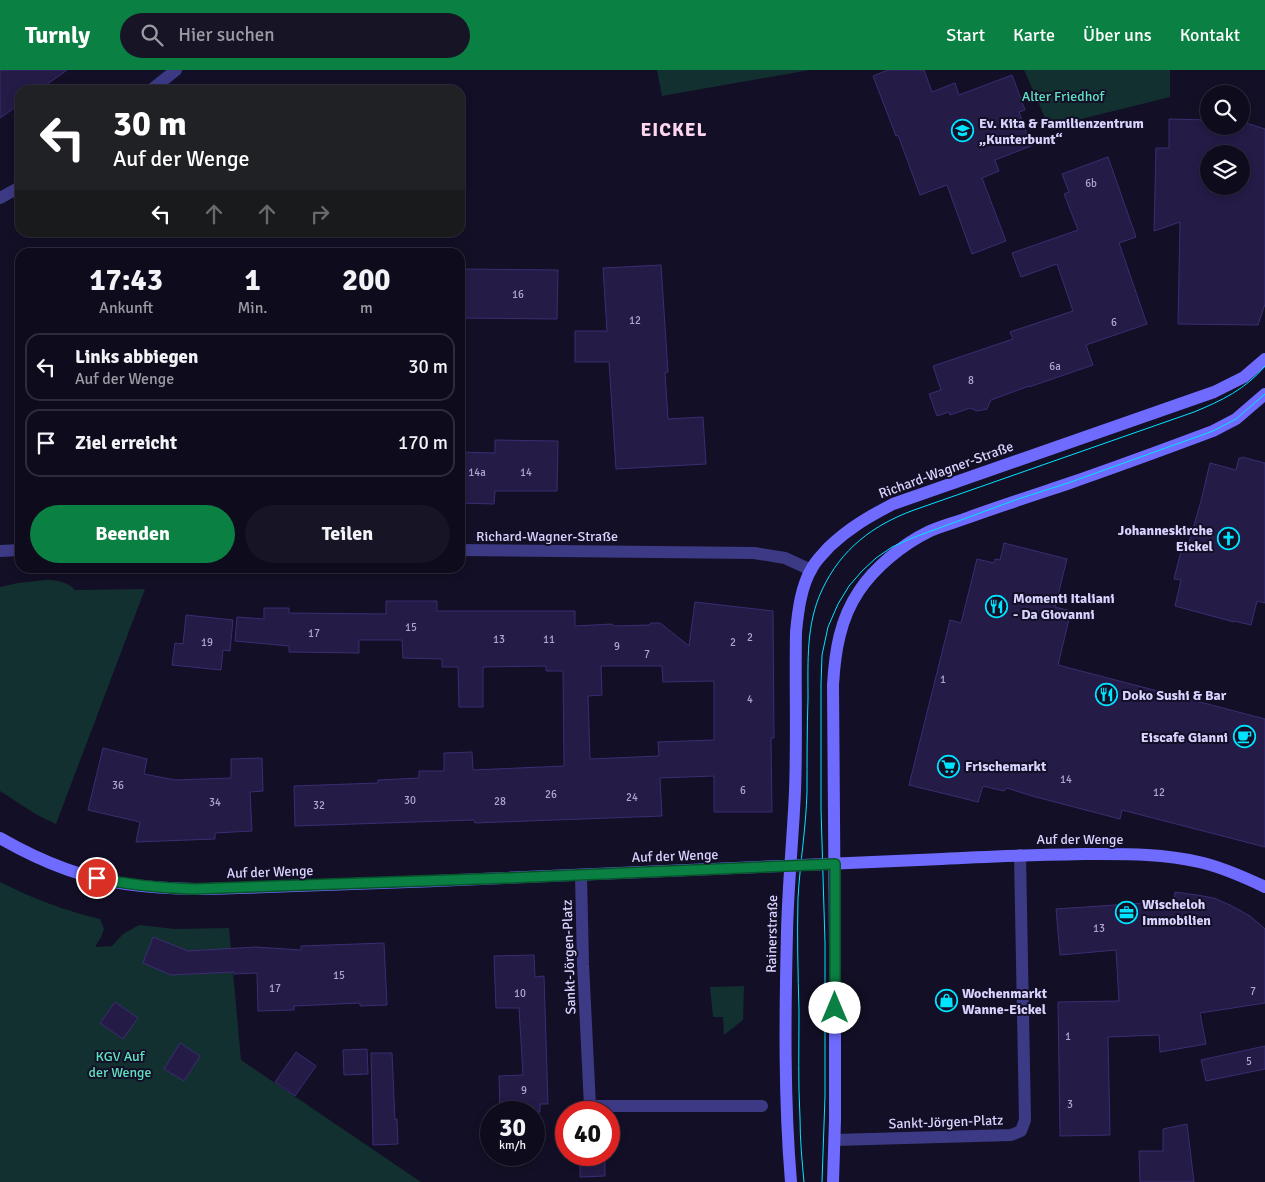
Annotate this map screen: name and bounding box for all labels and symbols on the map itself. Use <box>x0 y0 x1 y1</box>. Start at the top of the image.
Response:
park label: Alter Friedhof <box>1022 88 1106 105</box>
place label: Ev. Kita & Familienzentrum „Kunterbunt“ <box>979 115 1144 148</box>
district label: EICKEL <box>640 118 708 142</box>
school or university icon: Ev. Kita & Familienzentrum „Kunterbunt“ <box>951 119 975 143</box>
house number: 6b <box>1085 177 1097 190</box>
house number: 16 <box>512 288 524 301</box>
house number: 12 <box>629 314 641 327</box>
house number: 6 <box>1111 316 1117 329</box>
house number: 6a <box>1049 360 1061 373</box>
house number: 8 <box>968 374 974 387</box>
street label: Richard-Wagner-Straße <box>876 438 1016 502</box>
house number: 14a <box>468 466 486 479</box>
house number: 14 <box>520 466 532 479</box>
place label: Johanneskirche Eickel <box>1118 522 1214 555</box>
church icon: Johanneskirche Eickel <box>1217 526 1241 550</box>
street label: Richard-Wagner-Straße <box>476 528 618 545</box>
place label: Momenti Italiani - Da Giovanni <box>1013 590 1115 623</box>
restaurant icon: Momenti Italiani - Da Giovanni <box>985 594 1009 618</box>
house number: 15 <box>405 621 417 634</box>
house number: 17 <box>308 627 320 640</box>
house number: 2 <box>747 631 753 644</box>
house number: 13 <box>493 633 505 646</box>
house number: 11 <box>543 633 555 646</box>
house number: 19 <box>201 636 213 649</box>
house number: 2 <box>730 636 736 649</box>
house number: 9 <box>614 640 620 653</box>
house number: 7 <box>644 648 650 661</box>
house number: 1 <box>940 673 946 686</box>
restaurant icon: Doko Sushi & Bar <box>1094 683 1118 707</box>
place label: Doko Sushi & Bar <box>1122 687 1227 704</box>
house number: 4 <box>747 693 753 706</box>
cafe icon: Eiscafe Gianni <box>1232 725 1256 749</box>
place label: Eiscafe Gianni <box>1141 729 1228 746</box>
supermarket icon: Frischemarkt <box>937 754 961 778</box>
place label: Frischemarkt <box>965 758 1047 775</box>
house number: 14 <box>1060 773 1072 786</box>
house number: 36 <box>112 779 124 792</box>
house number: 6 <box>740 784 746 797</box>
house number: 12 <box>1153 786 1165 799</box>
house number: 26 <box>545 788 557 801</box>
house number: 24 <box>626 791 638 804</box>
house number: 30 <box>404 794 416 807</box>
house number: 28 <box>494 795 506 808</box>
house number: 34 <box>209 796 221 809</box>
house number: 32 <box>313 799 325 812</box>
street label: Auf der Wenge <box>1037 831 1123 848</box>
street label: Auf der Wenge <box>631 846 719 866</box>
pin <box>76 857 118 899</box>
street label: Auf der Wenge <box>226 862 314 882</box>
street label: Rainerstraße <box>763 895 781 973</box>
place label: Wischeloh Immobilien <box>1142 896 1211 929</box>
street label: Sankt-Jörgen-Platz <box>558 899 580 1015</box>
office icon: Wischeloh Immobilien <box>1114 900 1138 924</box>
house number: 13 <box>1093 922 1105 935</box>
house number: 15 <box>333 969 345 982</box>
position arrow <box>808 981 860 1033</box>
house number: 17 <box>269 982 281 995</box>
place label: Wochenmarkt Wanne-Eickel <box>962 985 1048 1018</box>
house number: 7 <box>1250 985 1256 998</box>
house number: 10 <box>514 987 526 1000</box>
shop icon: Wochenmarkt Wanne-Eickel <box>934 989 958 1013</box>
house number: 1 <box>1065 1030 1071 1043</box>
park label: KGV Auf der Wenge <box>88 1048 152 1081</box>
house number: 5 <box>1246 1055 1252 1068</box>
house number: 9 <box>521 1084 527 1097</box>
house number: 3 <box>1067 1098 1073 1111</box>
speed limit sign: 40 <box>555 1101 620 1166</box>
street label: Sankt-Jörgen-Platz <box>888 1111 1004 1133</box>

